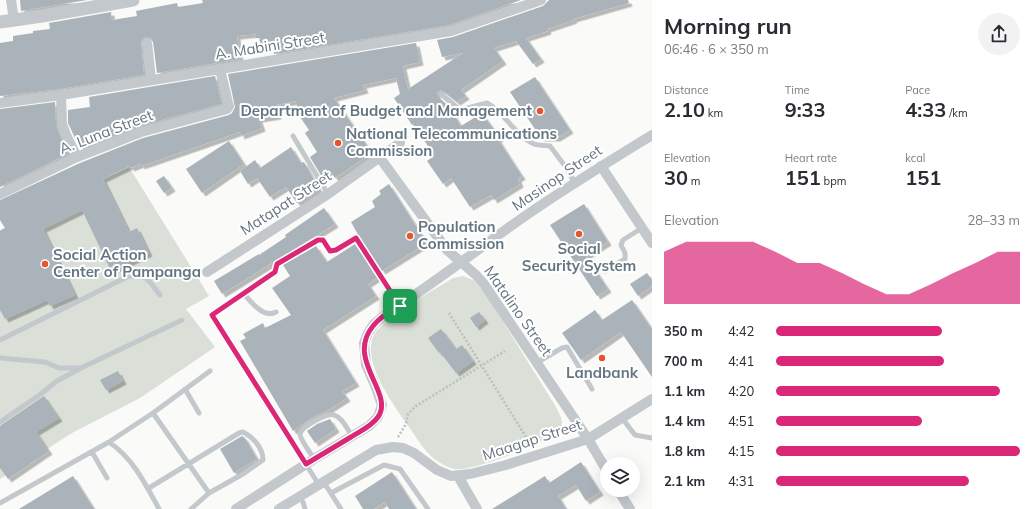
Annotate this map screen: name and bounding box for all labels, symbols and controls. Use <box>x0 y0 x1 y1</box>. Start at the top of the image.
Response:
text: Morning run <box>664 12 792 40</box>
button: share <box>978 13 1020 55</box>
street label: A. Mabini Street <box>214 27 326 64</box>
text: 06:46 · 6 × 350 m <box>664 41 769 57</box>
text: Distance <box>664 83 708 97</box>
text: Time <box>785 83 810 97</box>
text: Pace <box>905 83 930 97</box>
text: 2.10 <box>664 97 705 122</box>
text: 9:33 <box>785 97 826 122</box>
text: 4:33 <box>905 97 946 122</box>
place label: Department of Budget and Management <box>240 101 532 120</box>
street label: A. Luna Street <box>56 105 155 158</box>
marker: Department of Budget and Management <box>535 106 545 116</box>
text: km <box>705 106 723 120</box>
text: /km <box>946 106 968 120</box>
place label: National Telecommunications Commission <box>346 124 557 160</box>
marker: National Telecommunications Commission <box>333 138 343 148</box>
street label: Masinop Street <box>508 140 605 215</box>
text: Elevation <box>664 151 711 165</box>
text: Heart rate <box>785 151 837 165</box>
text: kcal <box>905 151 925 165</box>
text: 30 <box>664 165 688 190</box>
text: 151 <box>785 165 821 190</box>
text: 151 <box>905 165 941 190</box>
street label: Matapat Street <box>237 166 335 239</box>
text: m <box>688 174 701 188</box>
text: bpm <box>821 174 846 188</box>
text: Elevation <box>664 212 719 228</box>
text: 28–33 m <box>967 212 1020 228</box>
place label: Population Commission <box>418 217 504 253</box>
marker: Social Security System <box>574 229 584 239</box>
marker: Population Commission <box>405 231 415 241</box>
place label: Social Security System <box>522 239 636 275</box>
place label: Social Action Center of Pampanga <box>53 245 201 281</box>
marker: Social Action Center of Pampanga <box>40 259 50 269</box>
street label: Matalino Street <box>480 262 557 360</box>
pin <box>383 289 417 323</box>
icon: arrive <box>389 295 411 317</box>
text: 350 m <box>664 323 703 339</box>
text: 4:42 <box>728 323 754 339</box>
marker: Landbank <box>597 353 607 363</box>
text: 700 m <box>664 353 703 369</box>
text: 4:41 <box>728 353 754 369</box>
place label: Landbank <box>566 363 639 382</box>
text: 1.1 km <box>664 383 705 399</box>
text: 4:20 <box>728 383 754 399</box>
text: 1.4 km <box>664 413 705 429</box>
text: 4:51 <box>728 413 754 429</box>
street label: Maagap Street <box>480 415 584 465</box>
text: 1.8 km <box>664 443 705 459</box>
text: 4:15 <box>728 443 754 459</box>
map controls <box>600 457 640 497</box>
button: layers <box>600 457 640 497</box>
text: 2.1 km <box>664 473 705 489</box>
text: 4:31 <box>728 473 754 489</box>

